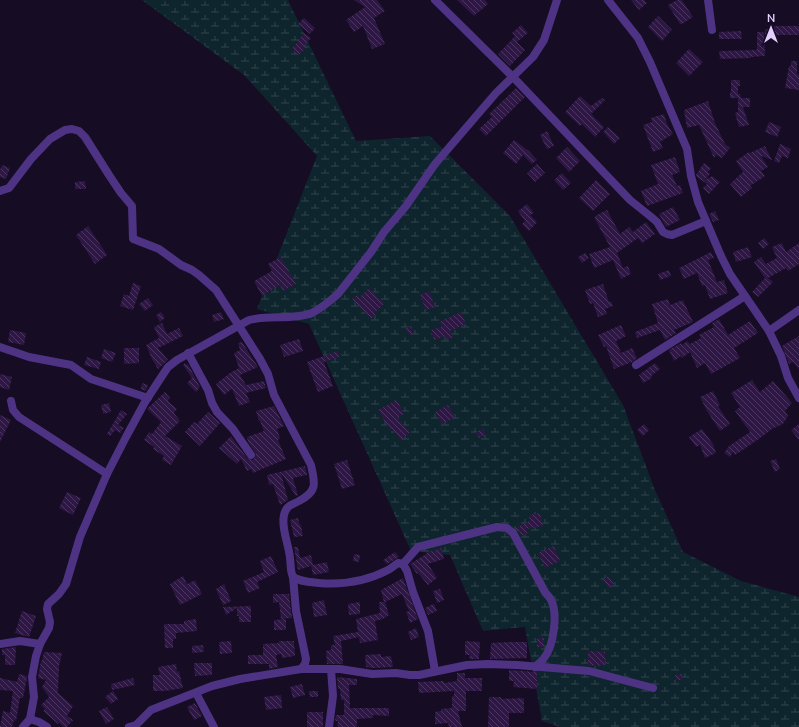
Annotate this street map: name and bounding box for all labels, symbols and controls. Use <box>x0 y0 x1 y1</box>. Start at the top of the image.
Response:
north arrow <box>751 8 791 48</box>
text: N <box>767 11 775 26</box>

